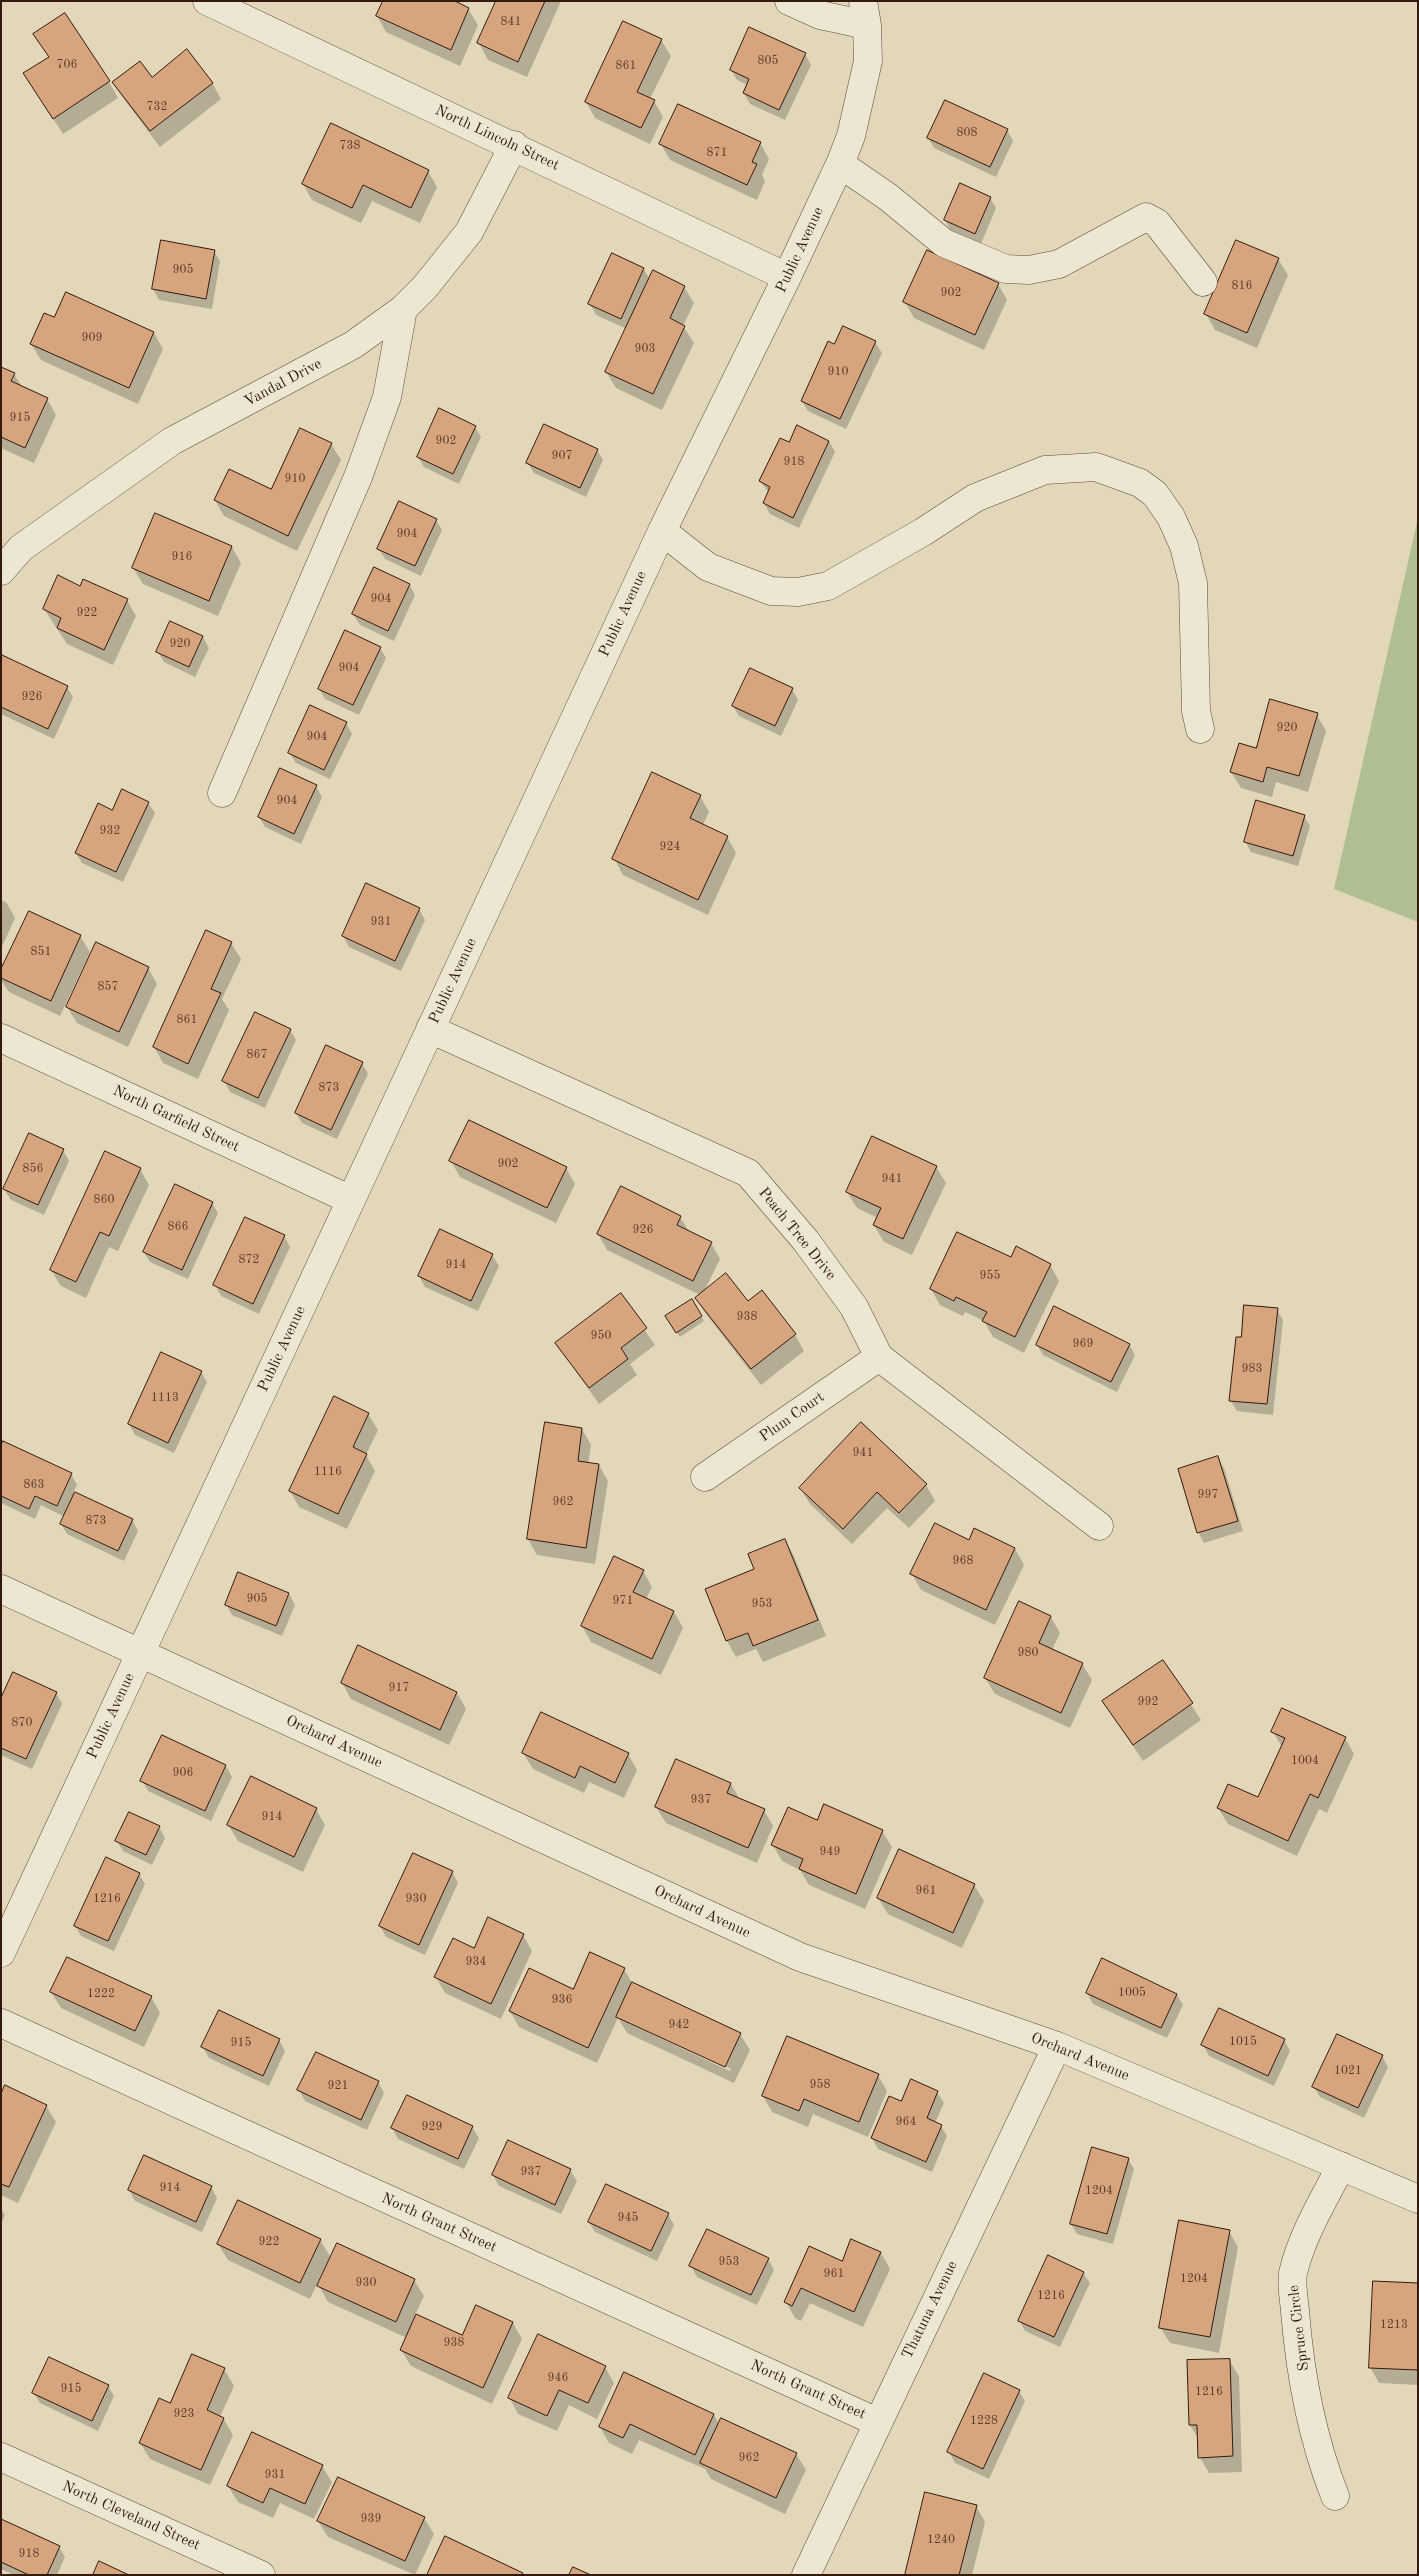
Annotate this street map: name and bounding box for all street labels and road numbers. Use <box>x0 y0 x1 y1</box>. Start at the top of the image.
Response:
street label: North Lincoln Street <box>432 101 562 175</box>
street label: Public Avenue <box>772 204 828 296</box>
street label: Vandal Drive <box>241 355 325 411</box>
street label: Public Avenue <box>595 568 651 660</box>
street label: Public Avenue <box>425 935 481 1027</box>
street label: North Garfield Street <box>110 1082 242 1156</box>
street label: Peach Tree Drive <box>754 1184 840 1284</box>
street label: Public Avenue <box>254 1303 310 1395</box>
street label: Plum Court <box>756 1388 828 1446</box>
street label: Public Avenue <box>83 1670 139 1762</box>
street label: Orchard Avenue <box>283 1712 385 1772</box>
street label: Orchard Avenue <box>651 1882 753 1942</box>
street label: Orchard Avenue <box>1028 2029 1132 2085</box>
street label: North Grant Street <box>379 2189 499 2257</box>
street label: Thatuna Avenue <box>898 2258 962 2362</box>
street label: Spruce Circle <box>1285 2284 1313 2372</box>
street label: North Grant Street <box>748 2356 868 2424</box>
street label: North Cleveland Street <box>59 2477 203 2555</box>

